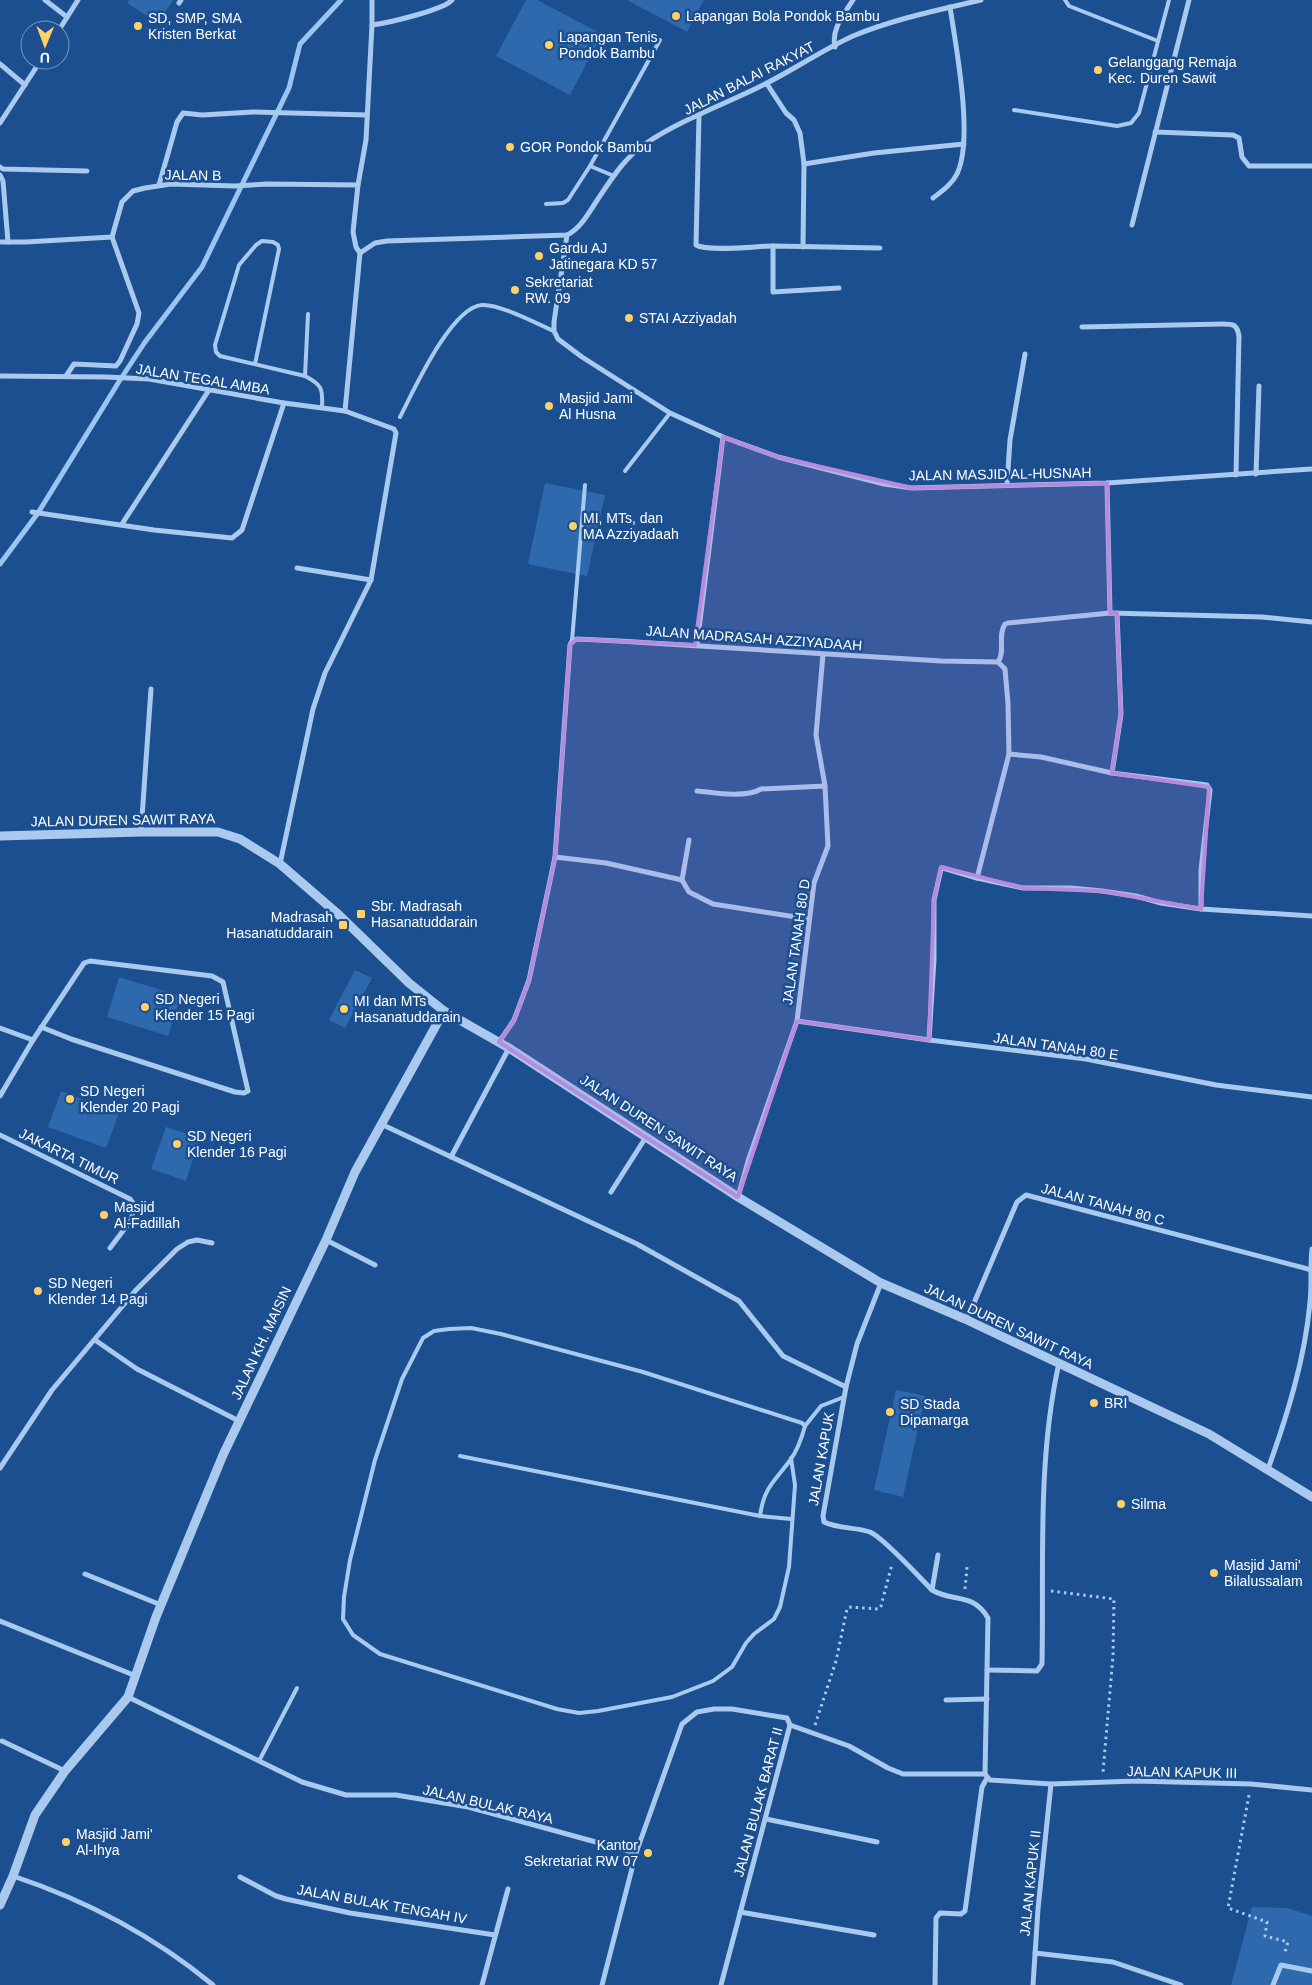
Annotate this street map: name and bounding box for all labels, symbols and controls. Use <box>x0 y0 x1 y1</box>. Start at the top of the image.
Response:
place label: Lapangan Bola Pondok Bambu <box>686 8 880 24</box>
place label: SD, SMP, SMA Kristen Berkat <box>148 10 243 42</box>
marker: Lapangan Bola Pondok Bambu <box>670 10 682 22</box>
north arrow <box>20 20 70 70</box>
marker: SD, SMP, SMA Kristen Berkat <box>132 20 144 32</box>
place label: Lapangan Tenis Pondok Bambu <box>559 29 658 61</box>
street label: JALAN BALAI RAKYAT <box>681 38 818 118</box>
marker: Lapangan Tenis Pondok Bambu <box>543 39 555 51</box>
text: U <box>40 50 50 66</box>
place label: Gelanggang Remaja Kec. Duren Sawit <box>1108 54 1237 86</box>
marker: Gelanggang Remaja Kec. Duren Sawit <box>1092 64 1104 76</box>
place label: GOR Pondok Bambu <box>520 139 652 155</box>
marker: GOR Pondok Bambu <box>504 141 516 153</box>
street label: JALAN B <box>164 167 222 183</box>
place label: Gardu AJ Jatinegara KD 57 <box>549 240 657 272</box>
marker: Gardu AJ Jatinegara KD 57 <box>533 250 545 262</box>
place label: Sekretariat RW. 09 <box>525 274 593 306</box>
marker: Sekretariat RW. 09 <box>509 284 521 296</box>
place label: STAI Azziyadah <box>639 310 737 326</box>
marker: STAI Azziyadah <box>623 312 635 324</box>
street label: JALAN TEGAL AMBA <box>135 361 272 398</box>
place label: Masjid Jami Al Husna <box>559 390 633 422</box>
marker: Masjid Jami Al Husna <box>543 400 555 412</box>
street label: JALAN MASJID AL-HUSNAH <box>908 464 1092 484</box>
place label: MI, MTs, dan MA Azziyadaah <box>583 510 679 542</box>
marker: MI, MTs, dan MA Azziyadaah <box>567 520 579 532</box>
street label: JALAN MADRASAH AZZIYADAAH <box>645 622 863 654</box>
street label: JALAN DUREN SAWIT RAYA <box>31 810 216 830</box>
street label: JALAN TANAH 80 D <box>779 878 813 1006</box>
place label: Sbr. Madrasah Hasanatuddarain <box>371 898 478 930</box>
marker: Sbr. Madrasah Hasanatuddarain <box>355 908 367 920</box>
place label: Madrasah Hasanatuddarain <box>226 909 333 941</box>
marker: Madrasah Hasanatuddarain <box>337 919 349 931</box>
place label: SD Negeri Klender 15 Pagi <box>155 991 255 1023</box>
place label: MI dan MTs Hasanatuddarain <box>354 993 461 1025</box>
marker: SD Negeri Klender 15 Pagi <box>139 1001 151 1013</box>
marker: MI dan MTs Hasanatuddarain <box>338 1003 350 1015</box>
street label: JALAN TANAH 80 E <box>992 1029 1120 1063</box>
street label: JALAN DUREN SAWIT RAYA <box>577 1071 741 1185</box>
place label: SD Negeri Klender 20 Pagi <box>80 1083 180 1115</box>
marker: SD Negeri Klender 20 Pagi <box>64 1093 76 1105</box>
street label: JAKARTA TIMUR <box>17 1125 121 1187</box>
place label: SD Negeri Klender 16 Pagi <box>187 1128 287 1160</box>
marker: SD Negeri Klender 16 Pagi <box>171 1138 183 1150</box>
street label: JALAN TANAH 80 C <box>1040 1180 1166 1228</box>
place label: Masjid Al-Fadillah <box>114 1199 180 1231</box>
marker: Masjid Al-Fadillah <box>98 1209 110 1221</box>
place label: SD Negeri Klender 14 Pagi <box>48 1275 148 1307</box>
street label: JALAN DUREN SAWIT RAYA <box>922 1280 1097 1373</box>
street label: JALAN KH. MAISIN <box>228 1284 294 1402</box>
marker: SD Negeri Klender 14 Pagi <box>32 1285 44 1297</box>
place label: BRI <box>1104 1395 1127 1411</box>
place label: SD Stada Dipamarga <box>900 1396 969 1428</box>
marker: BRI <box>1088 1397 1100 1409</box>
marker: SD Stada Dipamarga <box>884 1406 896 1418</box>
street label: JALAN KAPUK <box>805 1410 837 1507</box>
place label: Silma <box>1131 1496 1166 1512</box>
marker: Silma <box>1115 1498 1127 1510</box>
place label: Masjid Jami' Bilalussalam <box>1224 1557 1303 1589</box>
marker: Masjid Jami' Bilalussalam <box>1208 1567 1220 1579</box>
street label: JALAN BULAK BARAT II <box>730 1725 786 1879</box>
street label: JALAN KAPUK III <box>1127 1763 1237 1781</box>
street label: JALAN BULAK RAYA <box>421 1781 555 1827</box>
place label: Masjid Jami' Al-Ihya <box>76 1826 153 1858</box>
street label: JALAN KAPUK II <box>1016 1829 1044 1937</box>
marker: Masjid Jami' Al-Ihya <box>60 1836 72 1848</box>
place label: Kantor Sekretariat RW 07 <box>524 1837 638 1869</box>
marker: Kantor Sekretariat RW 07 <box>642 1847 654 1859</box>
street label: JALAN BULAK TENGAH IV <box>296 1881 469 1927</box>

